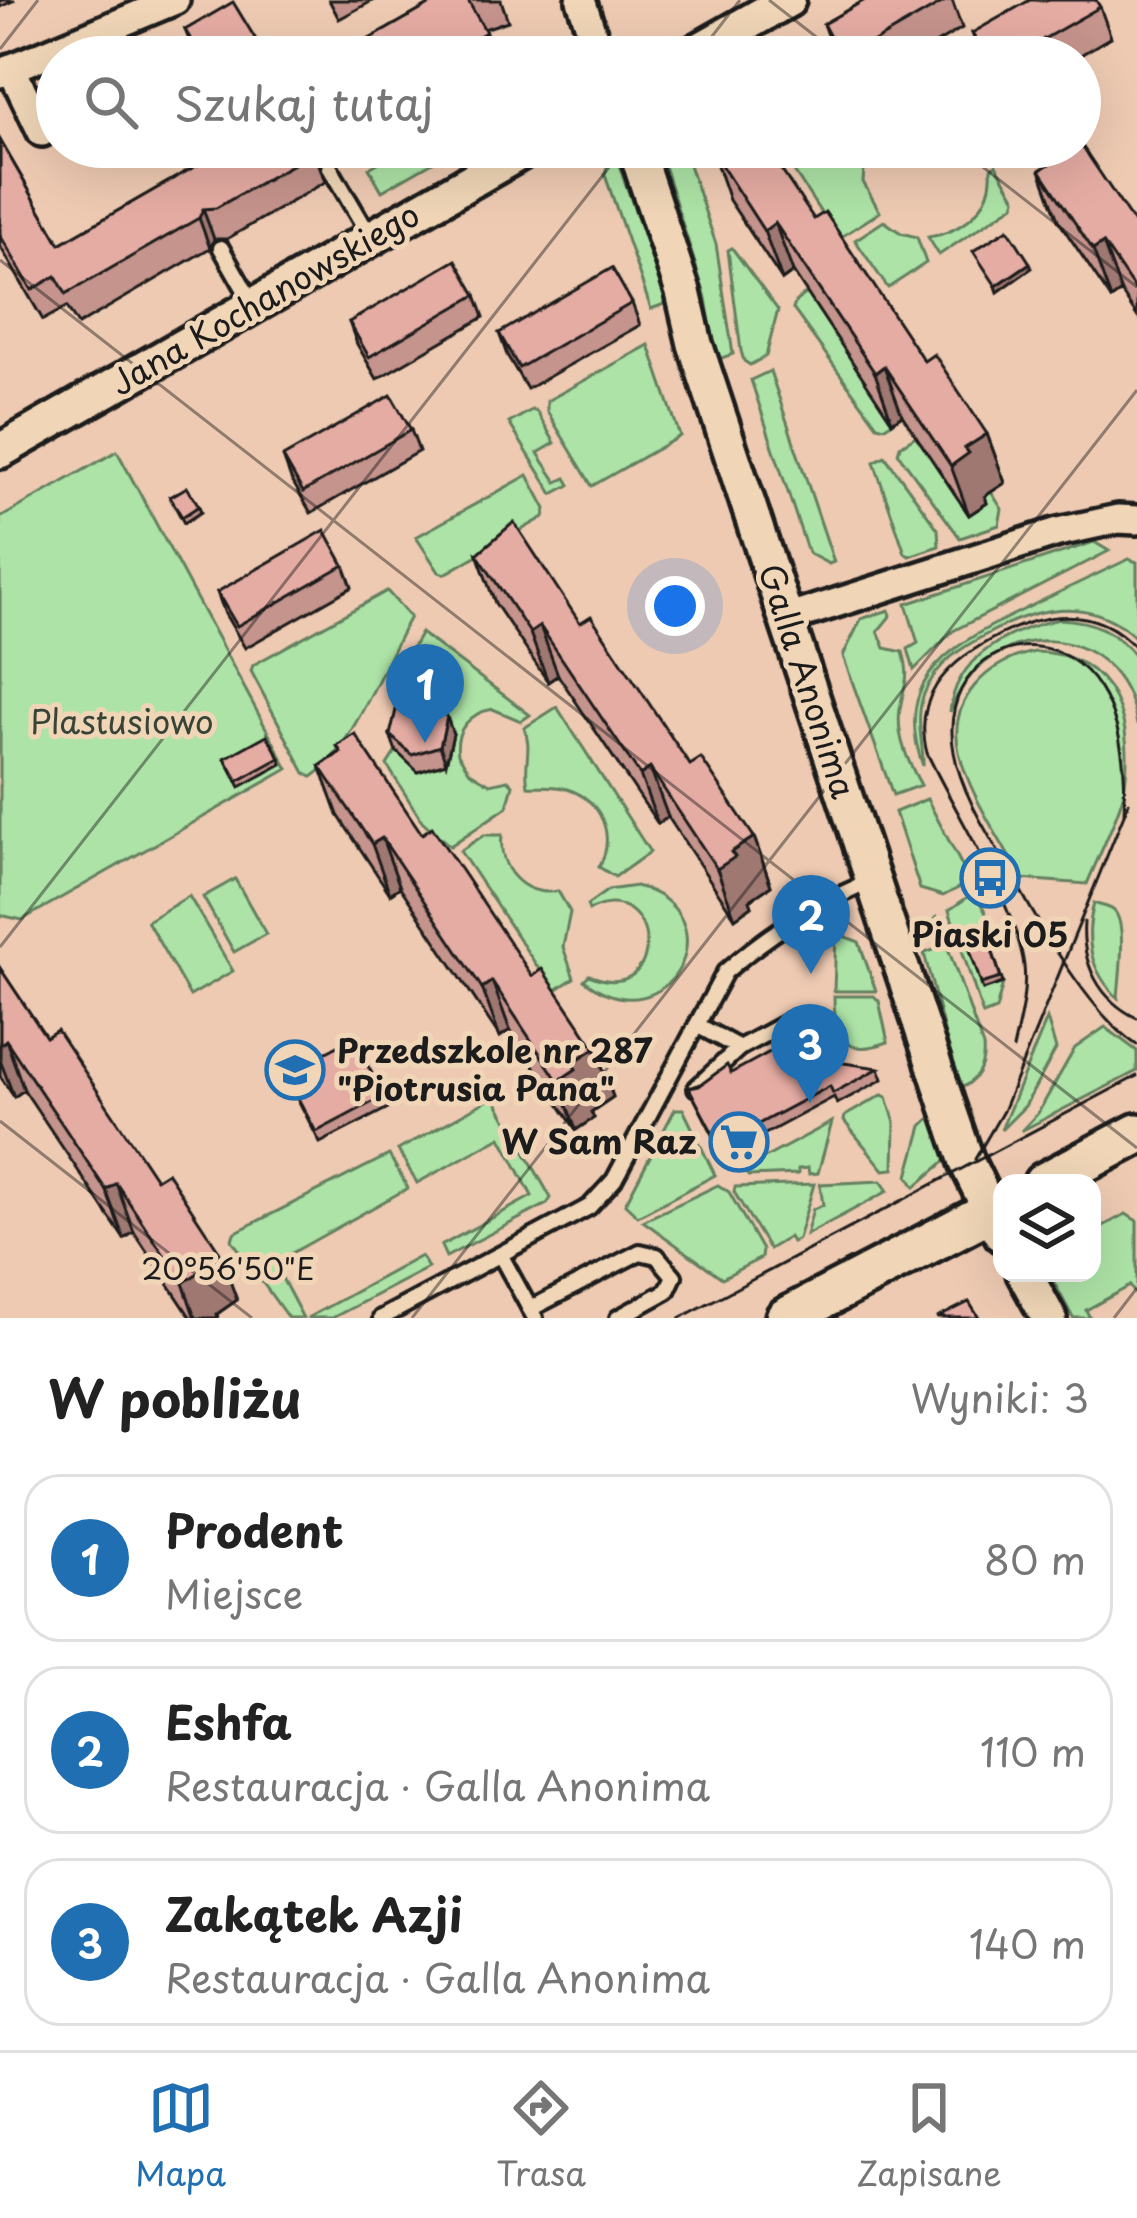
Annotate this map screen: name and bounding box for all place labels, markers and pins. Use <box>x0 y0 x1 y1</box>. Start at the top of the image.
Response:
pin: 1 <box>386 644 464 743</box>
bus stop icon: Piaski 05 <box>959 847 1021 909</box>
pin: 2 <box>772 875 850 974</box>
place label: Piaski 05 <box>912 908 1068 958</box>
pin: 3 <box>771 1004 849 1103</box>
place label: Przedszkole nr 287 "Piotrusia Pana" <box>337 1024 652 1112</box>
school or university icon: Przedszkole nr 287 "Piotrusia Pana" <box>264 1039 326 1101</box>
supermarket icon: W Sam Raz <box>708 1111 770 1173</box>
place label: W Sam Raz <box>502 1115 697 1165</box>

